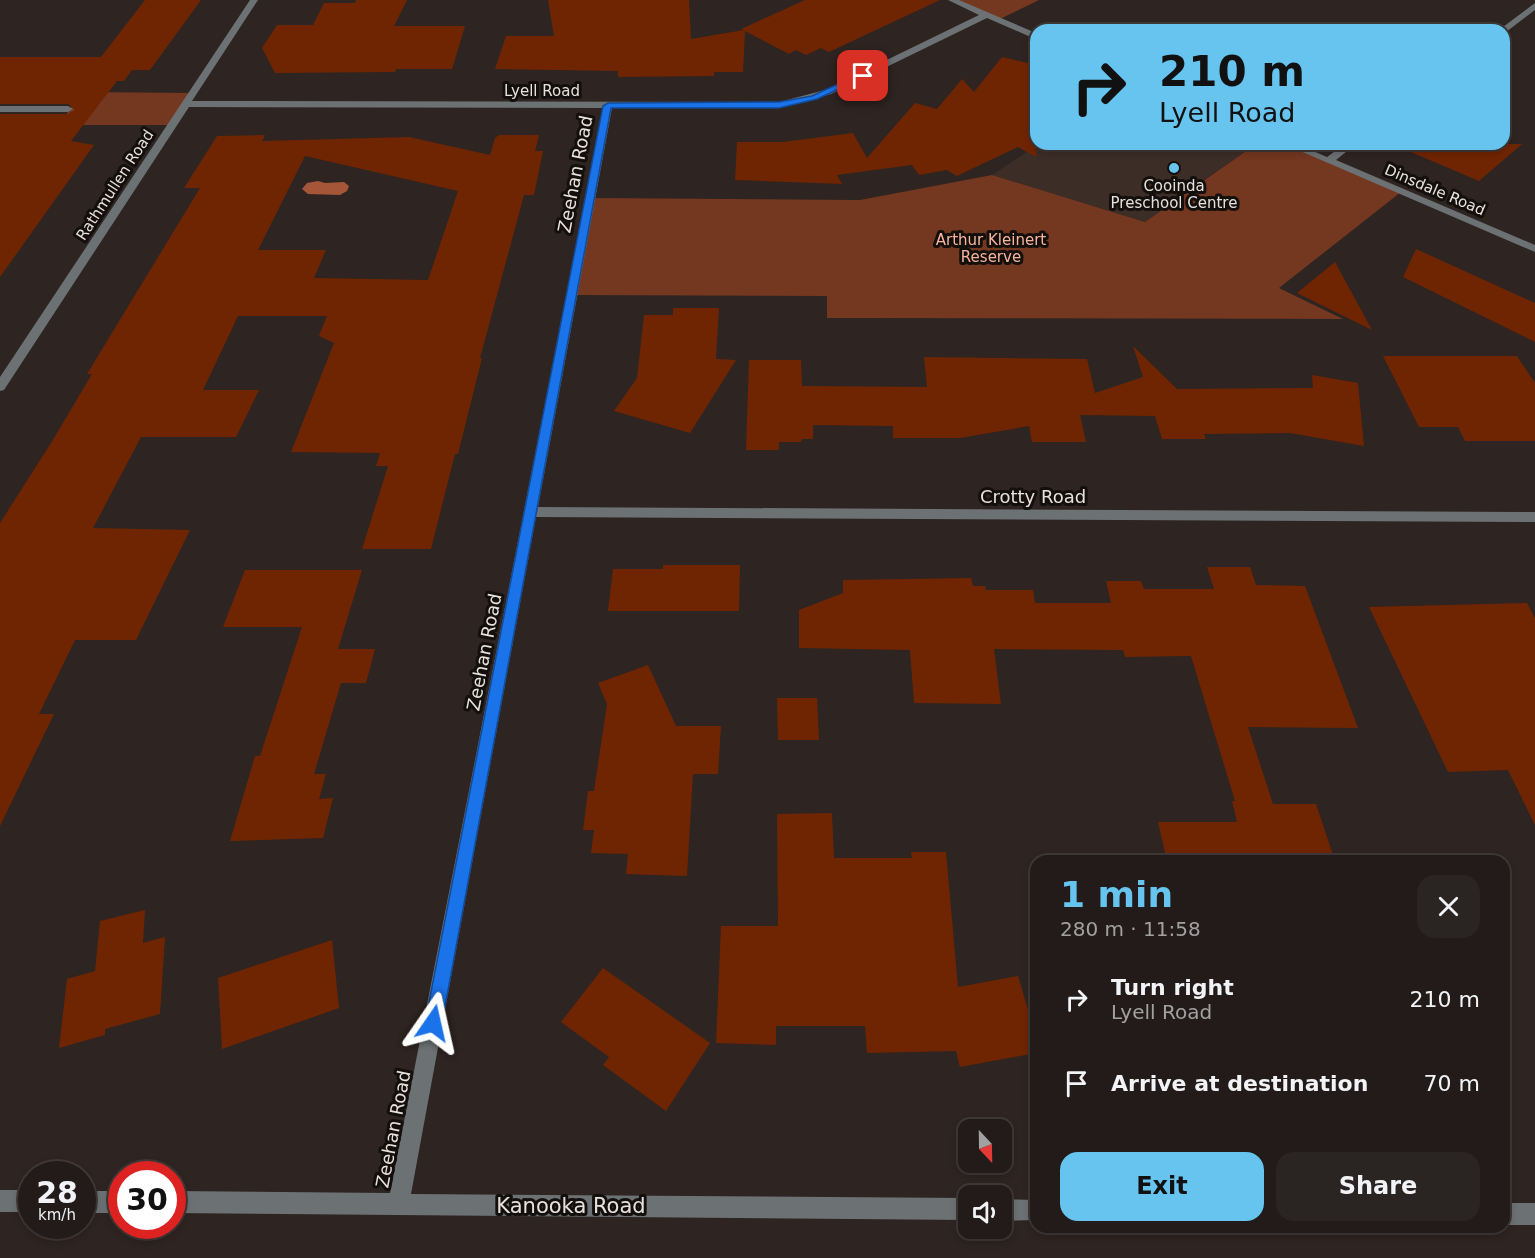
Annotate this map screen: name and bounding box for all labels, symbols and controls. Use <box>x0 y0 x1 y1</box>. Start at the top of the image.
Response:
text: 210 m <box>1159 47 1305 96</box>
icon: right <box>1060 48 1138 126</box>
pin <box>837 50 888 101</box>
icon: arrive <box>846 59 879 92</box>
street label: Lyell Road <box>504 82 580 100</box>
text: Lyell Road <box>1159 97 1296 128</box>
street label: Zeehan Road <box>553 113 597 235</box>
street label: Rathmullen Road <box>73 126 157 244</box>
marker: Cooinda Preschool Centre <box>1167 161 1181 175</box>
street label: Dinsdale Road <box>1382 161 1488 219</box>
place label: Cooinda Preschool Centre <box>1111 177 1237 212</box>
park label: Arthur Kleinert Reserve <box>936 231 1046 266</box>
street label: Crotty Road <box>980 486 1086 507</box>
street label: Zeehan Road <box>462 591 506 713</box>
text: 1 min <box>1060 874 1173 915</box>
button: close <box>1417 875 1480 938</box>
text: 280 m · 11:58 <box>1060 917 1201 941</box>
text: Turn right <box>1111 975 1234 1000</box>
icon: right <box>1060 983 1093 1016</box>
text: 210 m <box>1410 987 1480 1012</box>
position arrow <box>401 991 465 1055</box>
text: Lyell Road <box>1111 1000 1212 1024</box>
icon: arrive <box>1060 1067 1093 1100</box>
street label: Zeehan Road <box>371 1068 415 1190</box>
text: Arrive at destination <box>1111 1071 1368 1096</box>
text: 70 m <box>1424 1071 1480 1096</box>
north arrow <box>958 1119 1012 1173</box>
map controls <box>958 1119 1012 1239</box>
button: Exit <box>1060 1152 1264 1221</box>
button: Share <box>1276 1152 1480 1221</box>
speed limit sign: 30 <box>108 1161 186 1239</box>
text: 28 <box>36 1175 78 1210</box>
button: sound <box>958 1185 1012 1239</box>
street label: Kanooka Road <box>496 1194 646 1218</box>
text: km/h <box>38 1206 76 1224</box>

